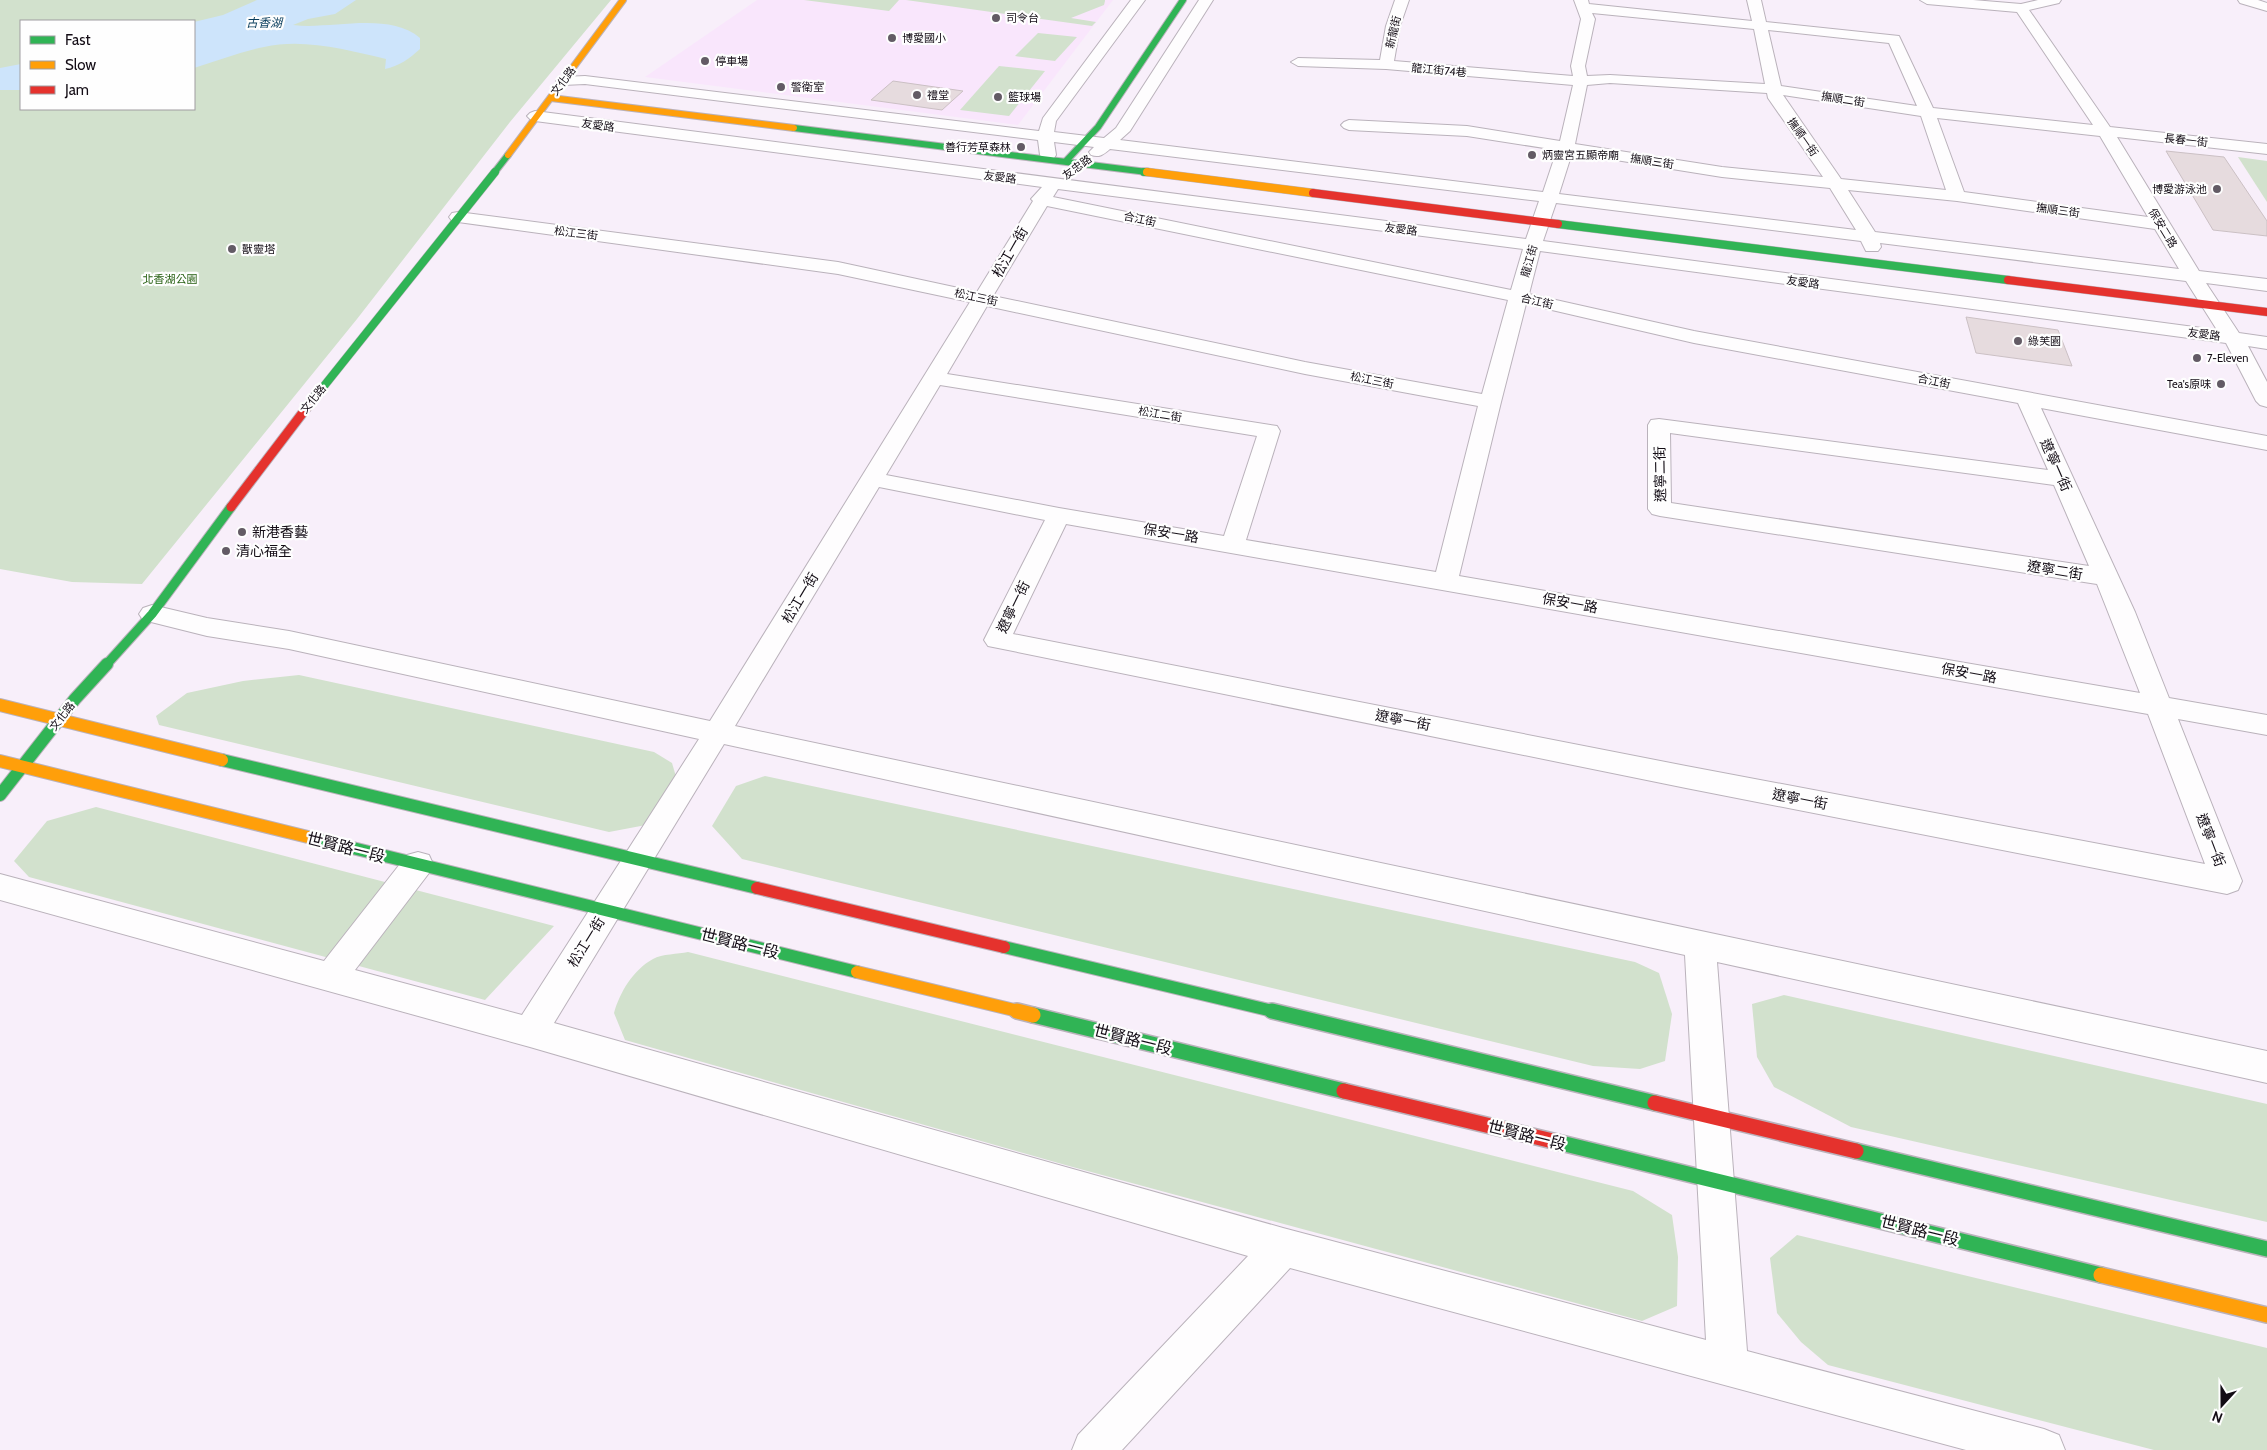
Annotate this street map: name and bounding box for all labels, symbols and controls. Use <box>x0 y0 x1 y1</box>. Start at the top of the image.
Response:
place label: 司令台 <box>1006 11 1039 25</box>
marker: 司令台 <box>990 12 1002 24</box>
street label: 新龍街 <box>1382 14 1404 50</box>
water label: 古香湖 <box>246 15 284 30</box>
legend <box>20 20 195 110</box>
text: Fast <box>65 31 90 49</box>
place label: 博愛國小 <box>902 31 946 45</box>
marker: 博愛國小 <box>886 32 898 44</box>
place label: 停車場 <box>715 54 748 68</box>
marker: 停車場 <box>699 55 711 67</box>
text: Slow <box>65 56 96 74</box>
street label: 龍江街74巷 <box>1411 61 1467 79</box>
street label: 文化路 <box>547 64 579 98</box>
place label: 警衛室 <box>791 80 824 94</box>
text: Jam <box>64 81 89 99</box>
marker: 警衛室 <box>775 81 787 93</box>
place label: 禮堂 <box>927 88 949 102</box>
marker: 禮堂 <box>911 89 923 101</box>
street label: 撫順二街 <box>1820 89 1866 109</box>
place label: 籃球場 <box>1008 90 1041 104</box>
marker: 籃球場 <box>992 91 1004 103</box>
street label: 撫順一街 <box>1785 115 1821 159</box>
street label: 友愛路 <box>581 116 615 134</box>
street label: 長春一街 <box>2163 131 2209 149</box>
place label: 善行芳草森林 <box>945 140 1011 154</box>
marker: 善行芳草森林 <box>1015 141 1027 153</box>
place label: 炳靈宮五顯帝廟 <box>1542 148 1619 162</box>
marker: 炳靈宮五顯帝廟 <box>1526 149 1538 161</box>
street label: 撫順三街 <box>1629 151 1675 171</box>
street label: 友忠路 <box>1060 152 1094 182</box>
street label: 友愛路 <box>983 168 1017 186</box>
place label: 博愛游泳池 <box>2152 182 2207 196</box>
marker: 博愛游泳池 <box>2211 183 2223 195</box>
street label: 撫順三街 <box>2035 200 2081 220</box>
street label: 保安二路 <box>2146 206 2180 250</box>
street label: 合江街 <box>1122 209 1158 229</box>
street label: 友愛路 <box>1384 220 1418 238</box>
street label: 松江三街 <box>553 223 599 243</box>
street label: 松江一街 <box>988 223 1032 281</box>
place label: 獸靈塔 <box>242 242 275 256</box>
marker: 獸靈塔 <box>226 243 238 255</box>
street label: 龍江街 <box>1518 243 1540 279</box>
park label: 北香湖公園 <box>143 272 198 286</box>
street label: 友愛路 <box>1786 273 1820 291</box>
street label: 松江三街 <box>953 286 999 308</box>
street label: 合江街 <box>1519 290 1555 312</box>
street label: 友愛路 <box>2187 325 2221 343</box>
place label: 綠芙園 <box>2028 334 2061 348</box>
marker: 綠芙園 <box>2012 335 2024 347</box>
place label: 7-Eleven <box>2207 351 2248 365</box>
marker: 7-Eleven <box>2191 352 2203 364</box>
street label: 松江三街 <box>1349 369 1395 391</box>
street label: 合江街 <box>1916 371 1952 391</box>
place label: Tea's原味 <box>2167 377 2211 391</box>
marker: Tea's原味 <box>2215 378 2227 390</box>
street label: 文化路 <box>297 382 329 416</box>
street label: 松江二街 <box>1137 404 1183 424</box>
street label: 遼寧一街 <box>2036 436 2076 494</box>
street label: 遼寧二街 <box>1651 446 1669 502</box>
street label: 保安一路 <box>1142 520 1200 546</box>
place label: 新港香藝 <box>252 523 308 541</box>
marker: 新港香藝 <box>236 526 248 538</box>
place label: 清心福全 <box>236 542 292 560</box>
marker: 清心福全 <box>220 545 232 557</box>
street label: 遼寧二街 <box>2026 557 2084 583</box>
street label: 松江一街 <box>778 569 822 627</box>
street label: 遼寧一街 <box>993 578 1033 636</box>
street label: 保安一路 <box>1541 589 1599 617</box>
street label: 保安一路 <box>1940 659 1998 687</box>
street label: 文化路 <box>46 699 78 733</box>
street label: 遼寧一街 <box>1374 706 1432 734</box>
street label: 遼寧一街 <box>1771 785 1829 813</box>
street label: 遼寧一街 <box>2193 811 2229 869</box>
street label: 世賢路一段 <box>305 829 387 866</box>
street label: 松江一街 <box>564 913 608 971</box>
street label: 世賢路一段 <box>699 925 781 962</box>
street label: 世賢路一段 <box>1092 1021 1174 1058</box>
street label: 世賢路一段 <box>1486 1117 1568 1154</box>
street label: 世賢路一段 <box>1879 1212 1961 1249</box>
north arrow <box>2197 1380 2247 1430</box>
text: N <box>2209 1407 2225 1427</box>

